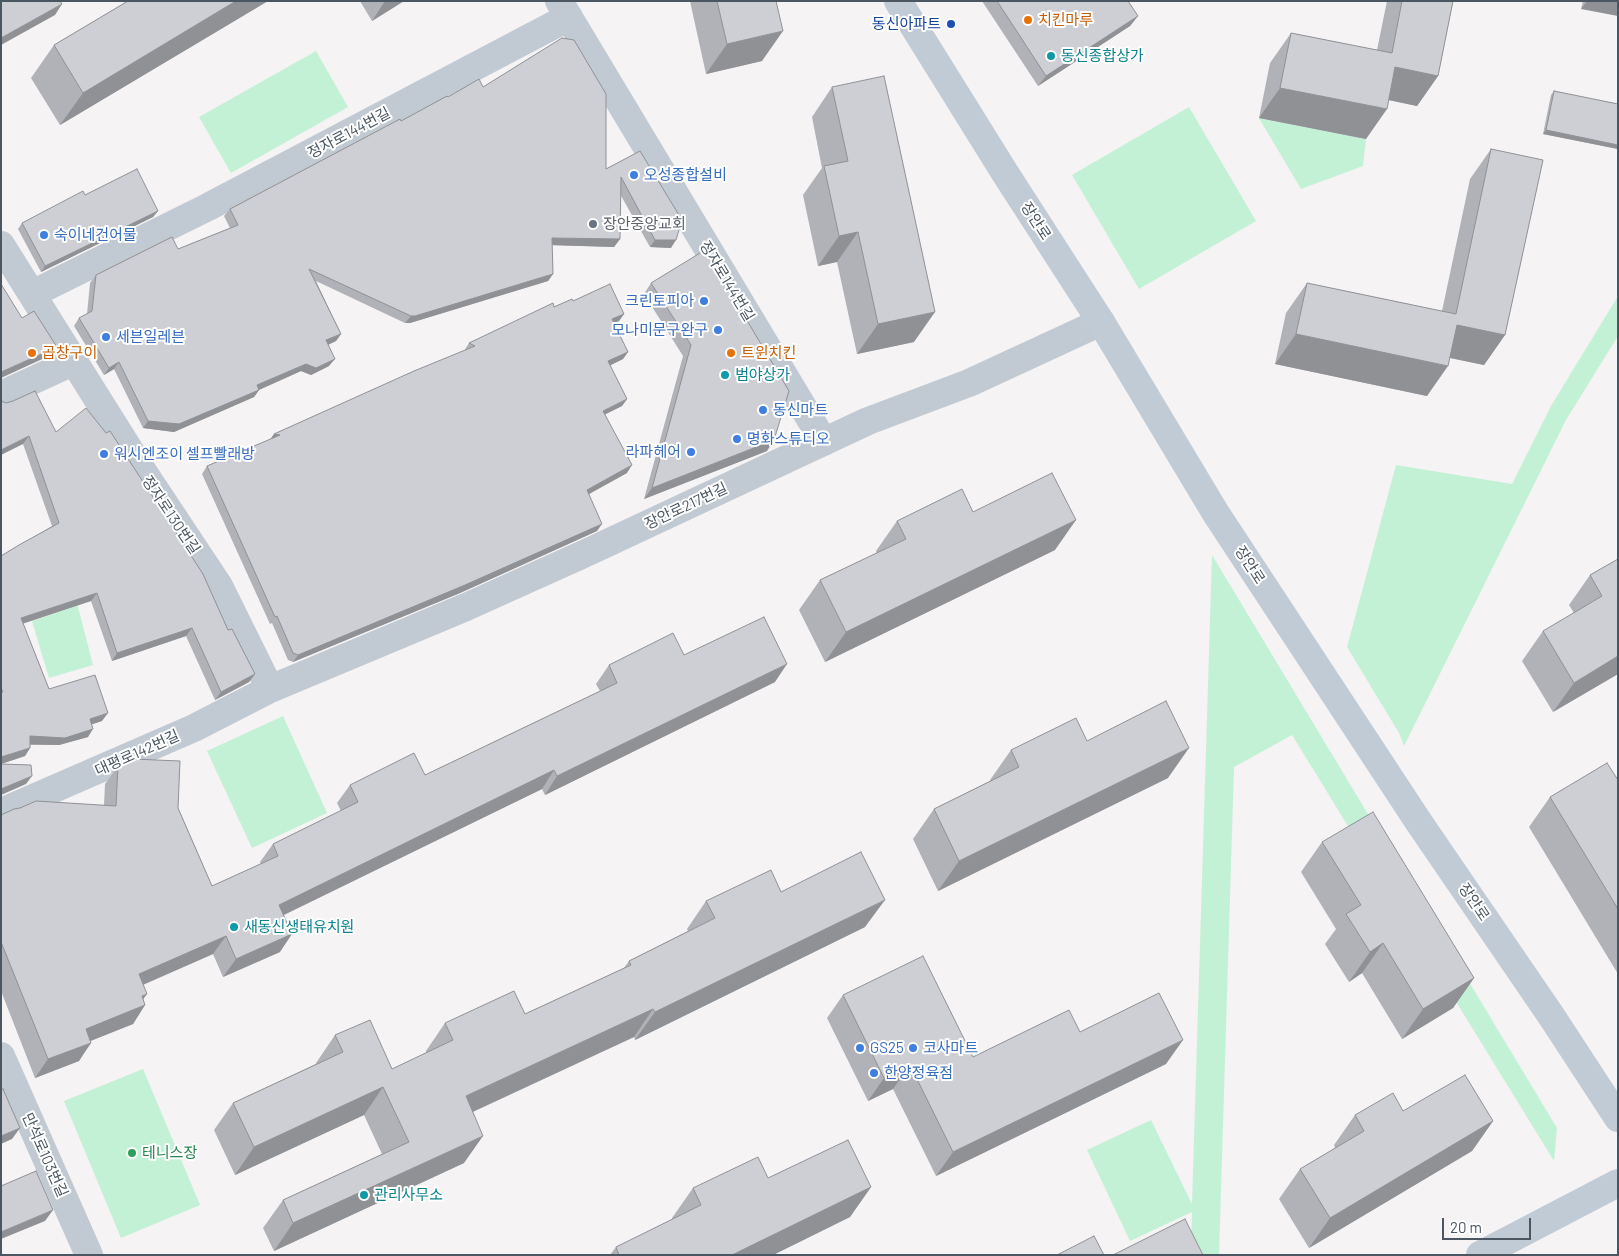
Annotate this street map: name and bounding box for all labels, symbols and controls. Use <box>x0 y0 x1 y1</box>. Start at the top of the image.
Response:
place label: 치킨마루 <box>1038 11 1093 29</box>
marker: 치킨마루 <box>1022 14 1034 26</box>
place label: 동신아파트 <box>872 15 941 33</box>
marker: 동신아파트 <box>945 18 957 30</box>
place label: 동신종합상가 <box>1061 47 1144 65</box>
marker: 동신종합상가 <box>1045 50 1057 62</box>
street label: 정자로144번길 <box>305 104 393 162</box>
place label: 오성종합설비 <box>644 166 727 184</box>
marker: 오성종합설비 <box>628 169 640 181</box>
street label: 장안로 <box>1017 199 1055 243</box>
place label: 장안중앙교회 <box>603 215 686 233</box>
marker: 장안중앙교회 <box>587 218 599 230</box>
place label: 숙이네건어물 <box>54 226 137 244</box>
marker: 숙이네건어물 <box>38 229 50 241</box>
street label: 정자로144번길 <box>696 237 758 325</box>
place label: 크린토피아 <box>625 292 694 310</box>
marker: 크린토피아 <box>698 295 710 307</box>
place label: 모나미문구완구 <box>611 321 708 339</box>
marker: 모나미문구완구 <box>712 324 724 336</box>
place label: 세븐일레븐 <box>116 328 185 346</box>
marker: 세븐일레븐 <box>100 331 112 343</box>
place label: 곱창구이 <box>42 344 97 362</box>
place label: 트윈치킨 <box>741 344 796 362</box>
marker: 곱창구이 <box>26 347 38 359</box>
marker: 트윈치킨 <box>725 347 737 359</box>
place label: 범야상가 <box>735 366 790 384</box>
marker: 범야상가 <box>719 369 731 381</box>
place label: 동신마트 <box>773 401 828 419</box>
marker: 동신마트 <box>757 404 769 416</box>
place label: 명화스튜디오 <box>747 430 830 448</box>
marker: 명화스튜디오 <box>731 433 743 445</box>
place label: 라파헤어 <box>626 443 681 461</box>
place label: 워시엔조이 셀프빨래방 <box>114 445 255 463</box>
marker: 라파헤어 <box>685 446 697 458</box>
marker: 워시엔조이 셀프빨래방 <box>98 448 110 460</box>
street label: 정자로130번길 <box>138 472 204 558</box>
street label: 장안로217번길 <box>642 479 730 533</box>
street label: 장안로 <box>1231 543 1269 587</box>
street label: 대평로142번길 <box>92 726 182 780</box>
street label: 장안로 <box>1455 880 1493 924</box>
place label: 새동신생태유치원 <box>244 918 354 936</box>
marker: 새동신생태유치원 <box>228 921 240 933</box>
place label: GS25 <box>870 1039 904 1057</box>
place label: 코사마트 <box>923 1039 978 1057</box>
marker: GS25 <box>854 1042 866 1054</box>
marker: 코사마트 <box>907 1042 919 1054</box>
place label: 한양정육점 <box>884 1064 953 1082</box>
marker: 한양정육점 <box>868 1067 880 1079</box>
street label: 만석로103번길 <box>18 1110 72 1200</box>
place label: 테니스장 <box>142 1144 197 1162</box>
marker: 테니스장 <box>126 1147 138 1159</box>
place label: 관리사무소 <box>374 1186 443 1204</box>
marker: 관리사무소 <box>358 1189 370 1201</box>
scale bar <box>1444 1208 1533 1240</box>
text: 20 m <box>1450 1218 1482 1236</box>

